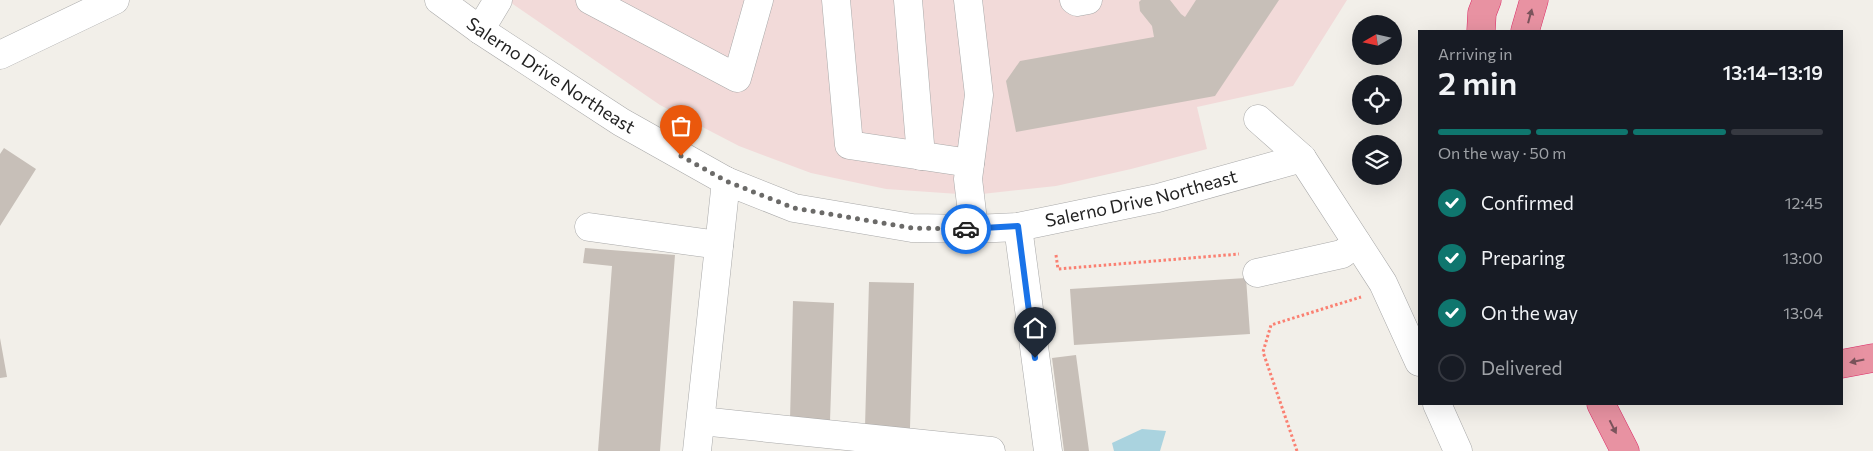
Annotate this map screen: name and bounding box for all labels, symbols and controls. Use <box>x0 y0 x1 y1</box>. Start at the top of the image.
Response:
one-way arrow <box>1526 8 1534 23</box>
street label: Salerno Drive Northeast <box>463 12 639 138</box>
north arrow <box>1352 15 1402 65</box>
map controls <box>1352 15 1402 185</box>
text: Arriving in <box>1438 44 1512 63</box>
text: 13:14–13:19 <box>1723 61 1823 84</box>
text: 2 min <box>1438 62 1517 102</box>
button: locate <box>1352 75 1402 125</box>
pin <box>660 105 702 156</box>
icon: bag <box>667 112 695 140</box>
button: layers <box>1352 135 1402 185</box>
text: On the way · 50 m <box>1438 143 1566 162</box>
street label: Salerno Drive Northeast <box>1043 165 1239 231</box>
icon: check <box>1438 189 1466 217</box>
text: Confirmed <box>1481 191 1574 214</box>
text: 12:45 <box>1785 193 1823 212</box>
courier <box>941 204 991 254</box>
icon: car <box>952 215 980 243</box>
icon: check <box>1438 244 1466 272</box>
text: Preparing <box>1481 246 1565 269</box>
text: 13:00 <box>1782 248 1823 267</box>
icon: check <box>1438 299 1466 327</box>
text: On the way <box>1481 301 1578 324</box>
text: 13:04 <box>1783 303 1823 322</box>
pin <box>1014 307 1056 358</box>
icon: home <box>1021 314 1049 342</box>
text: Delivered <box>1481 356 1562 379</box>
one-way arrow <box>1849 358 1865 366</box>
one-way arrow <box>1609 420 1617 435</box>

